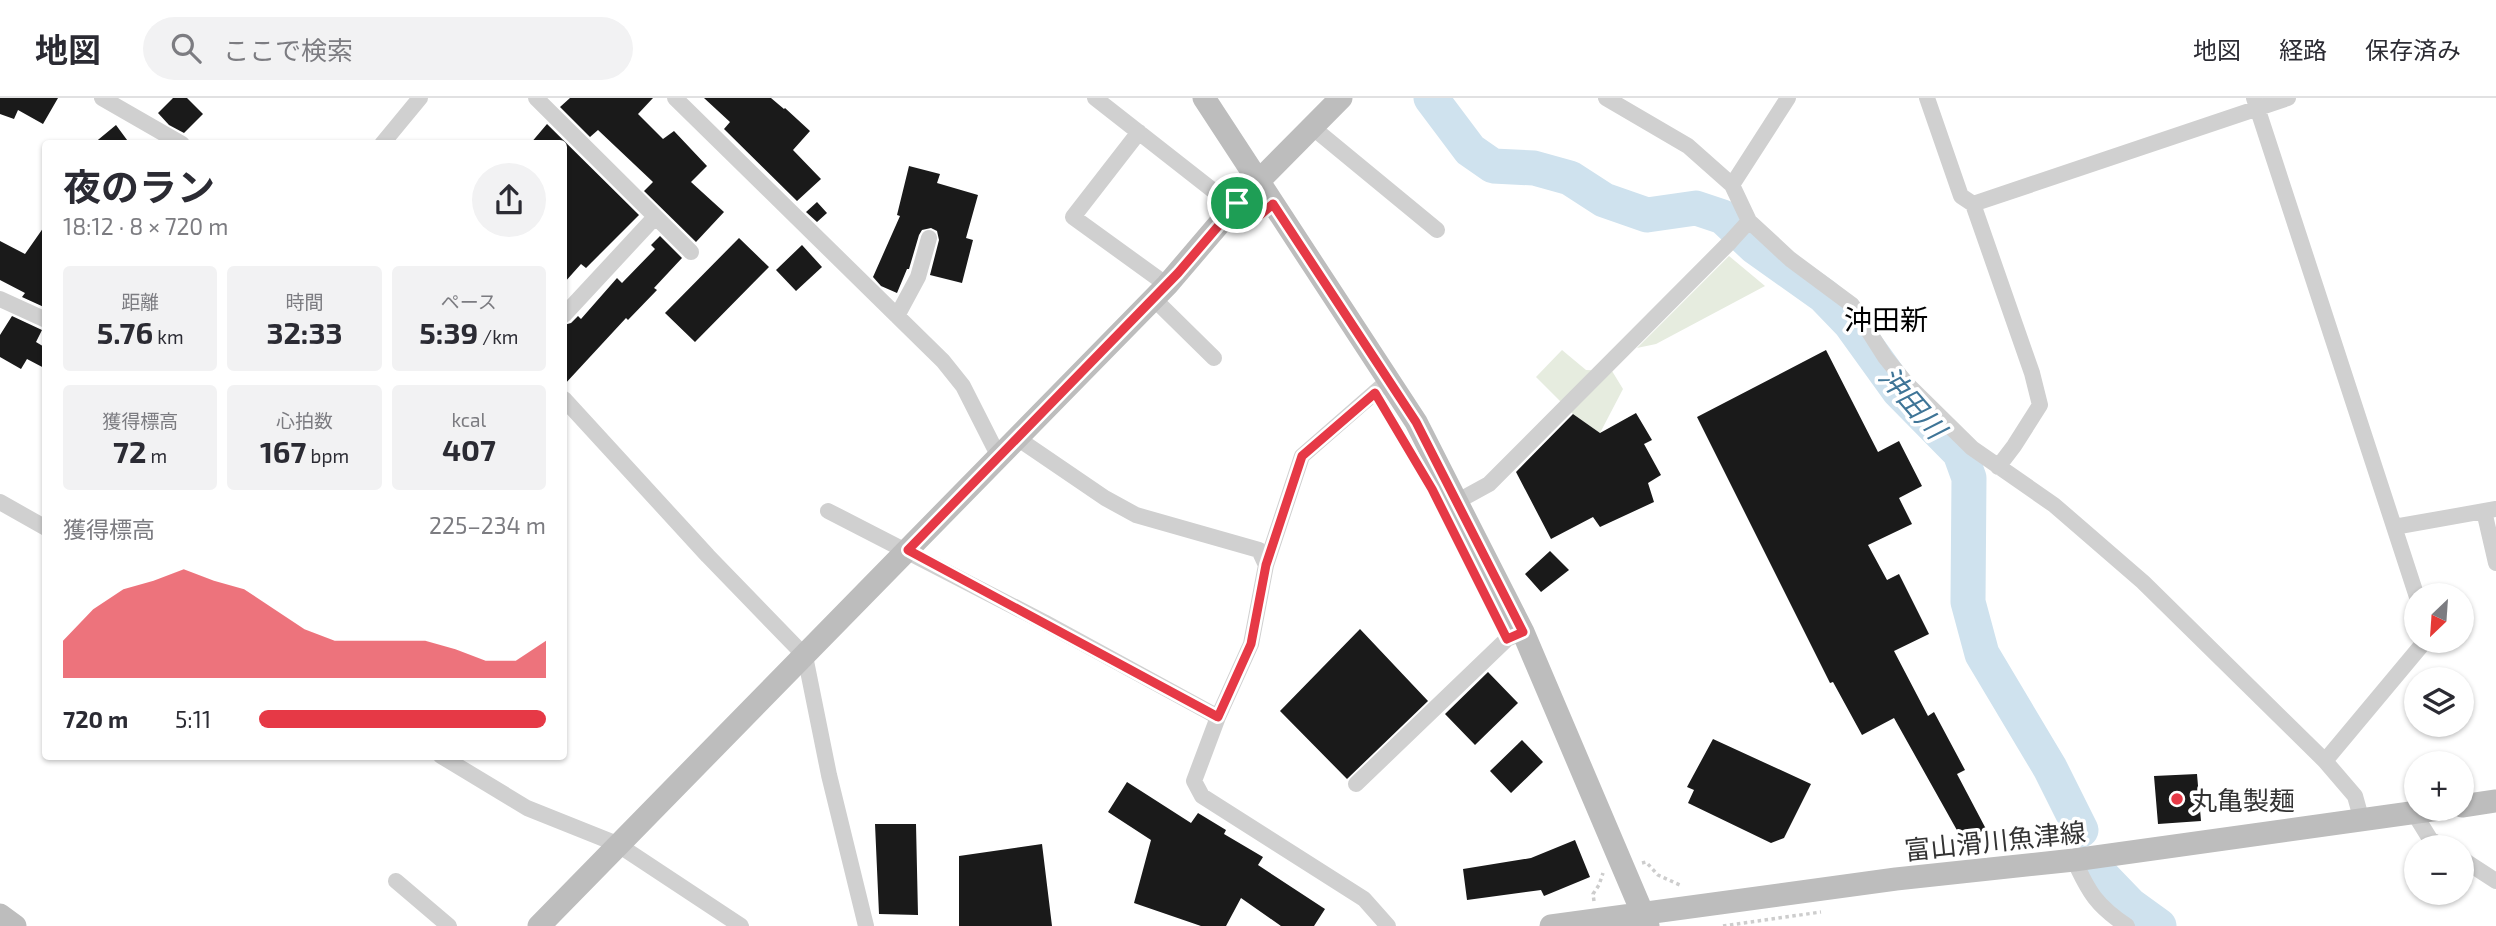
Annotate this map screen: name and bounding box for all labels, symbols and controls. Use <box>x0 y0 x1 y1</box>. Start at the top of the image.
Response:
search box <box>143 17 633 80</box>
text: 地図 <box>35 29 101 69</box>
icon: search <box>167 29 205 67</box>
text: ここで検索 <box>223 34 353 65</box>
text: 地図 <box>2193 35 2241 64</box>
text: 経路 <box>2279 35 2327 64</box>
text: 保存済み <box>2365 35 2461 64</box>
text: 夜のラン <box>63 163 215 209</box>
button: share <box>472 163 546 237</box>
pin <box>1207 173 1267 233</box>
icon: arrive <box>1218 184 1256 222</box>
text: 18:12 · 8 × 720 m <box>63 212 229 240</box>
text: 距離 <box>121 290 159 313</box>
text: 時間 <box>285 290 324 313</box>
text: ペース <box>441 290 497 313</box>
district label: 沖田新 <box>1844 302 1928 336</box>
text: 5.76 <box>97 314 153 350</box>
text: 32:33 <box>266 314 343 350</box>
text: 5:39 <box>419 314 478 350</box>
text: km <box>153 325 184 348</box>
text: /km <box>478 325 519 348</box>
water label: 沖田川 <box>1873 359 1955 447</box>
text: kcal <box>451 408 486 431</box>
text: 獲得標高 <box>102 409 178 432</box>
text: 心拍数 <box>276 409 333 432</box>
text: 407 <box>442 431 496 467</box>
text: 72 <box>113 433 146 469</box>
text: 167 <box>260 433 306 469</box>
text: m <box>146 444 167 467</box>
text: bpm <box>306 444 349 467</box>
text: 225–234 m <box>429 511 546 539</box>
text: 獲得標高 <box>63 515 155 543</box>
north arrow <box>2404 583 2474 653</box>
map controls <box>2404 583 2474 905</box>
button: layers <box>2404 667 2474 737</box>
text: 720 m <box>63 705 128 733</box>
text: 5:11 <box>175 705 211 733</box>
button: + <box>2404 751 2474 821</box>
place label: 丸亀製麺 <box>2191 784 2295 815</box>
marker: 丸亀製麺 <box>2169 791 2185 807</box>
street label: 富山滑川魚津線 <box>1903 815 2087 865</box>
button: − <box>2404 835 2474 905</box>

